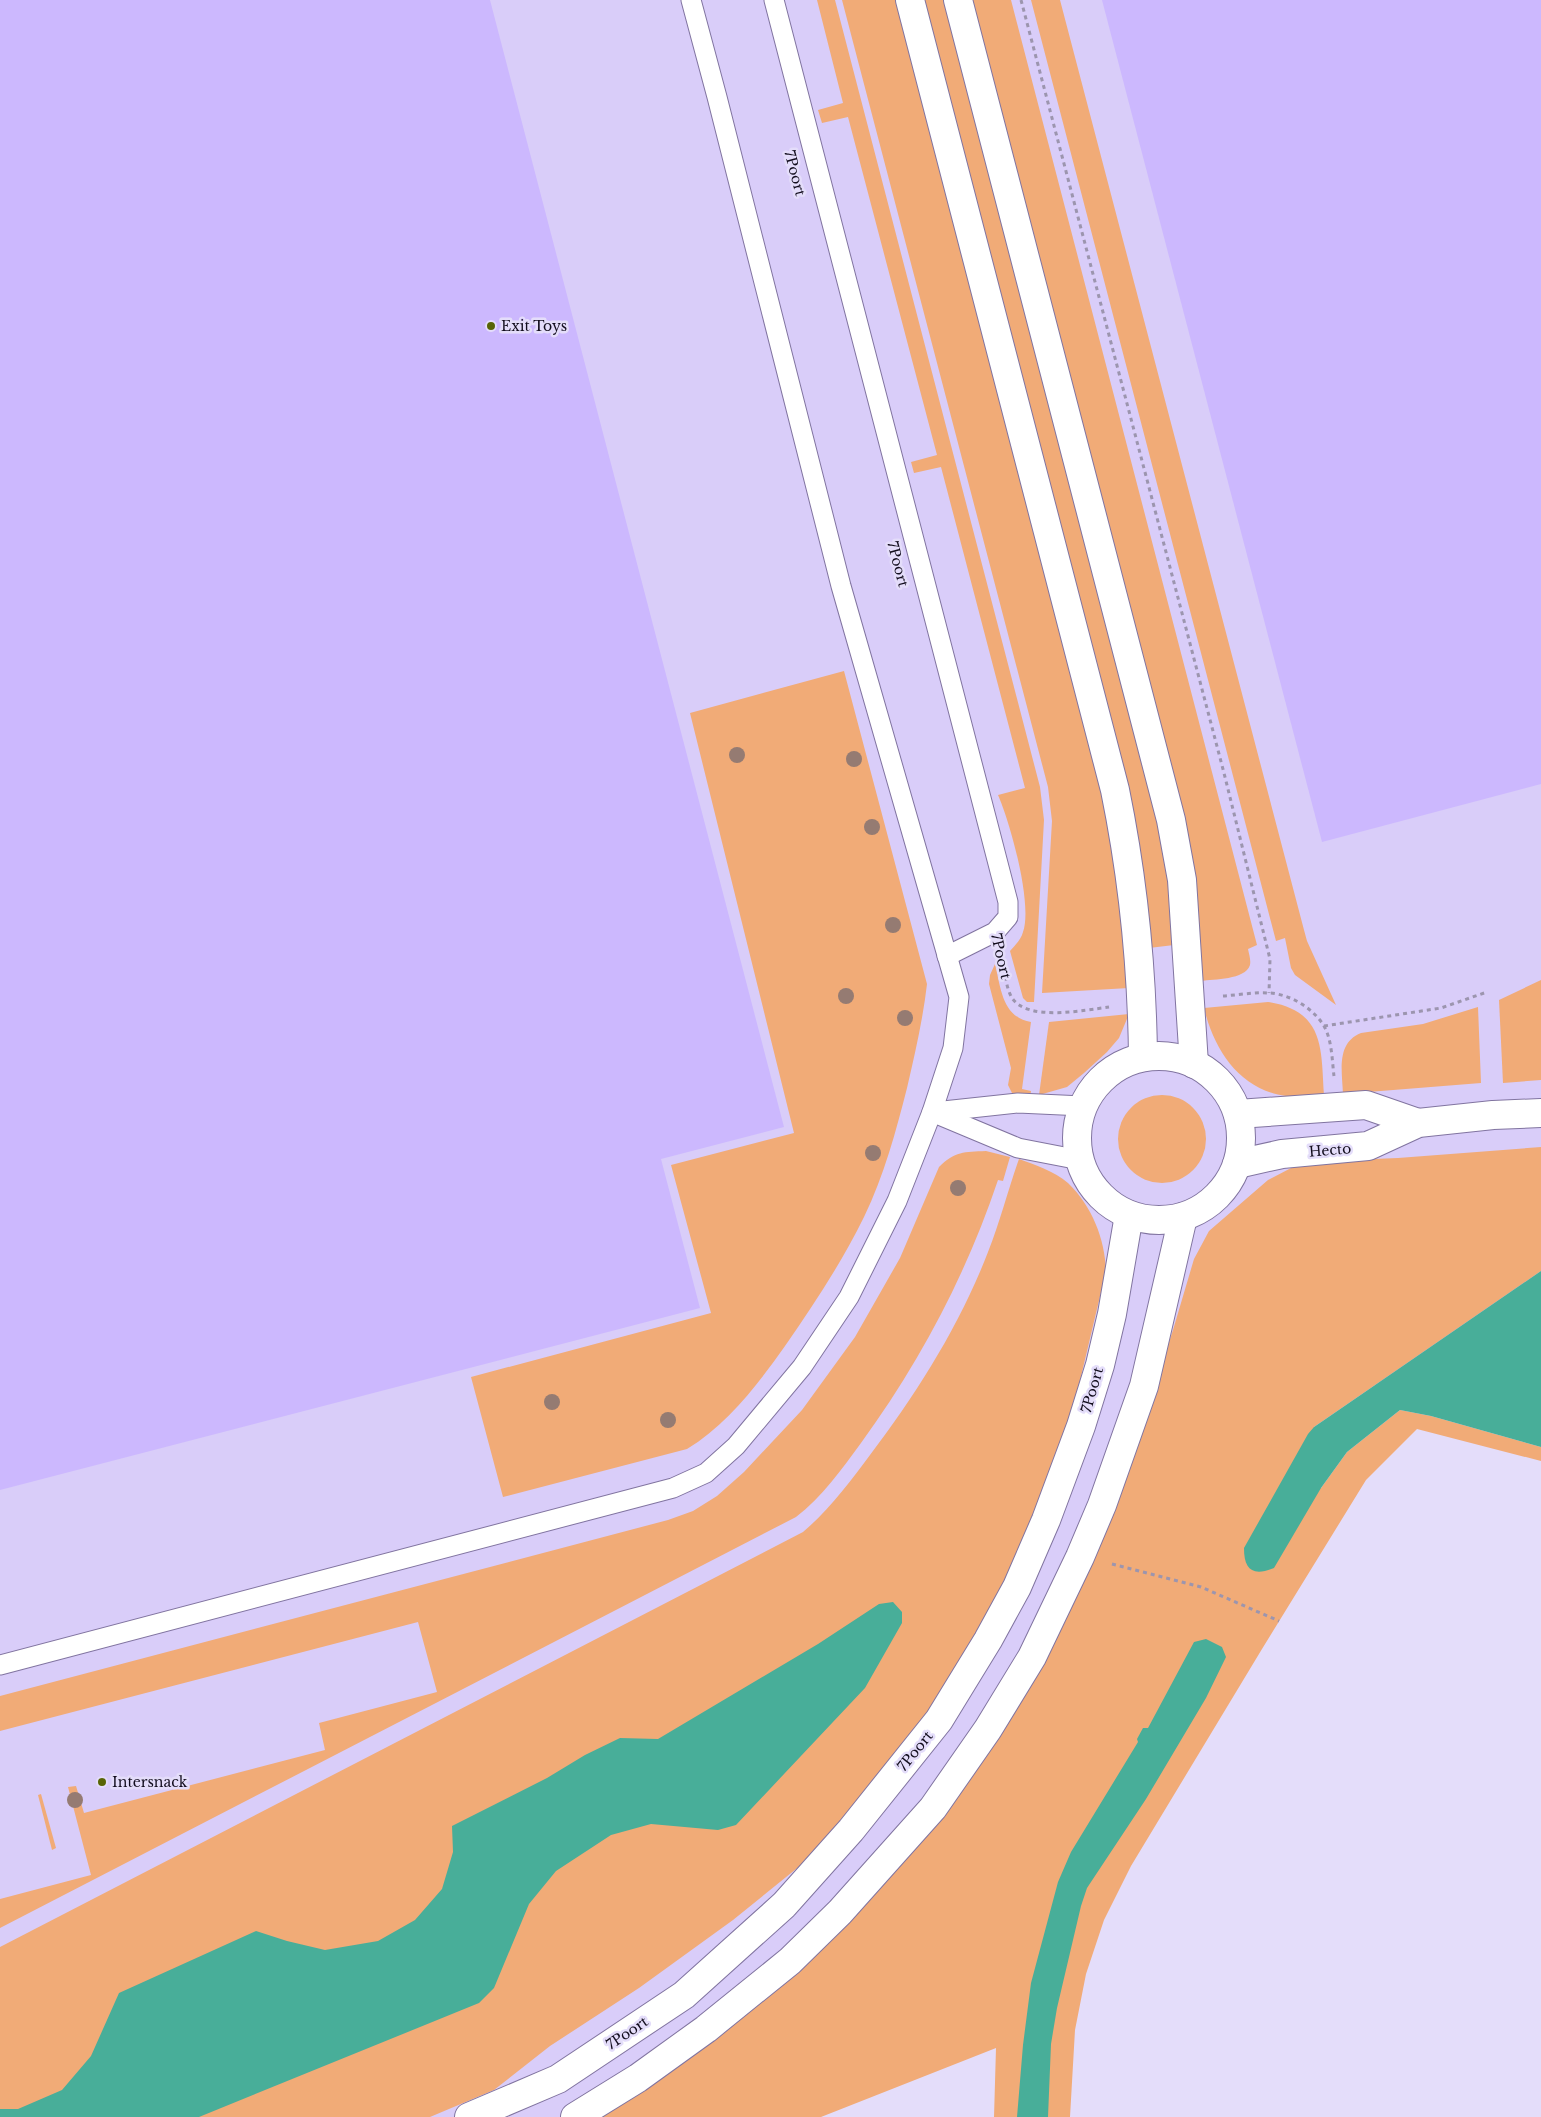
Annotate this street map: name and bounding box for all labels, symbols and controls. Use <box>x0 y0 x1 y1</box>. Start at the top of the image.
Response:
street label: 7Poort <box>780 148 810 198</box>
place label: Exit Toys <box>501 317 567 335</box>
marker: Exit Toys <box>485 320 497 332</box>
street label: 7Poort <box>883 539 913 589</box>
street label: 7Poort <box>987 931 1015 981</box>
street label: Hecto <box>1308 1139 1352 1161</box>
street label: 7Poort <box>1077 1364 1107 1415</box>
street label: 7Poort <box>893 1727 937 1775</box>
place label: Intersnack <box>112 1773 188 1791</box>
marker: Intersnack <box>96 1776 108 1788</box>
street label: 7Poort <box>603 2012 652 2053</box>

